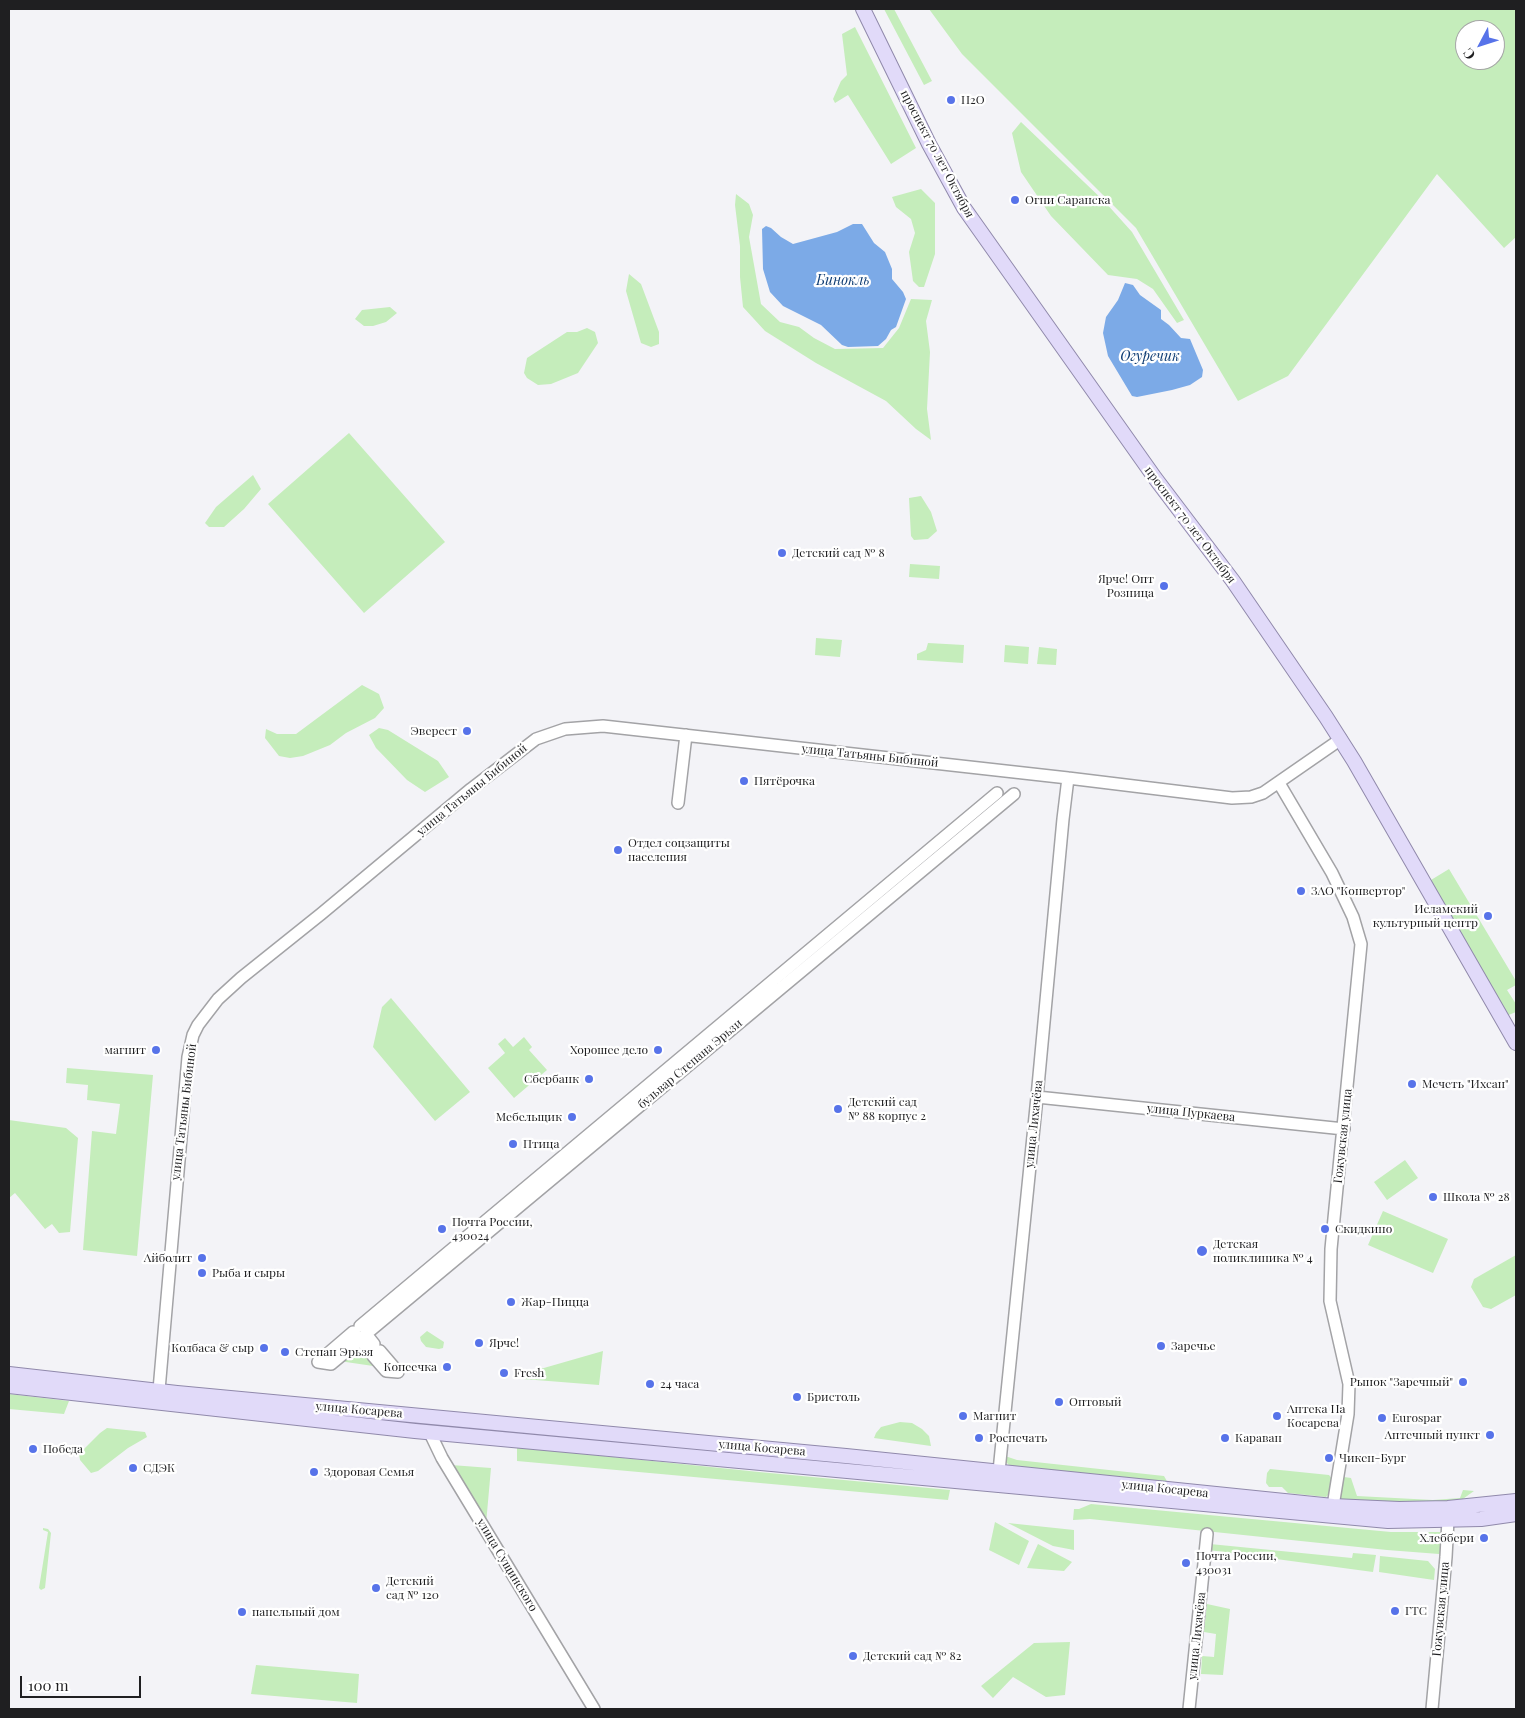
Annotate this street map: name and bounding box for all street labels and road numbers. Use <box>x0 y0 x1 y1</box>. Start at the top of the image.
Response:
street label: проспект 70 лет Октября <box>897 88 977 220</box>
street label: проспект 70 лет Октября <box>1141 464 1239 586</box>
street label: улица Татьяны Бибиной <box>414 741 530 839</box>
street label: улица Татьяны Бибиной <box>801 742 939 770</box>
street label: бульвар Степана Эрьзи <box>635 1016 745 1112</box>
street label: улица Татьяны Бибиной <box>168 1043 200 1181</box>
street label: улица Лихачёва <box>1022 1079 1046 1169</box>
street label: Гожувская улица <box>1331 1088 1355 1184</box>
street label: улица Пуркаева <box>1146 1101 1236 1125</box>
street label: улица Косарева <box>315 1399 403 1421</box>
street label: улица Косарева <box>718 1437 806 1459</box>
street label: улица Косарева <box>1121 1477 1209 1501</box>
street label: улица Сущинского <box>474 1516 540 1614</box>
street label: Гожувская улица <box>1430 1561 1452 1657</box>
street label: улица Лихачёва <box>1185 1591 1209 1681</box>

